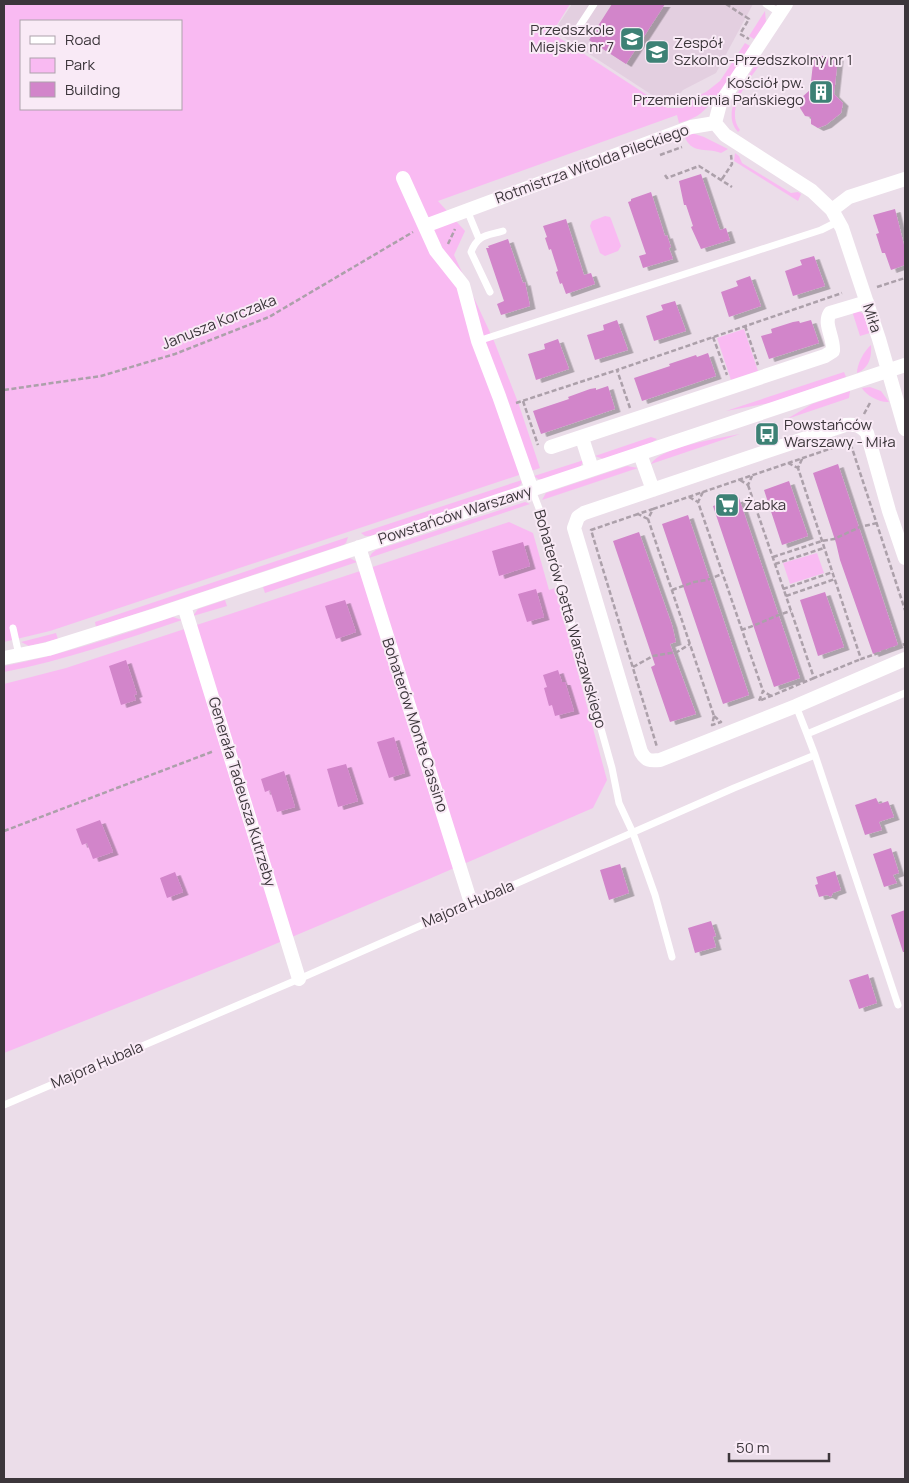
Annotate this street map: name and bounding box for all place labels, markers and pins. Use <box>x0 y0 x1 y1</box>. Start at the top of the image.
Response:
place label: Przedszkole Miejskie nr 7 <box>530 19 614 57</box>
school or university icon: Przedszkole Miejskie nr 7 <box>619 26 645 52</box>
place label: Zespół Szkolno-Przedszkolny nr 1 <box>674 32 853 70</box>
school or university icon: Zespół Szkolno-Przedszkolny nr 1 <box>644 39 670 65</box>
place label: Kościół pw. Przemienienia Pańskiego <box>633 72 804 110</box>
building icon: Kościół pw. Przemienienia Pańskiego <box>808 79 834 105</box>
place label: Powstańców Warszawy - Miła <box>784 414 896 452</box>
bus stop icon: Powstańców Warszawy - Miła <box>754 421 780 447</box>
supermarket icon: Żabka <box>714 492 740 518</box>
place label: Żabka <box>744 494 786 515</box>

